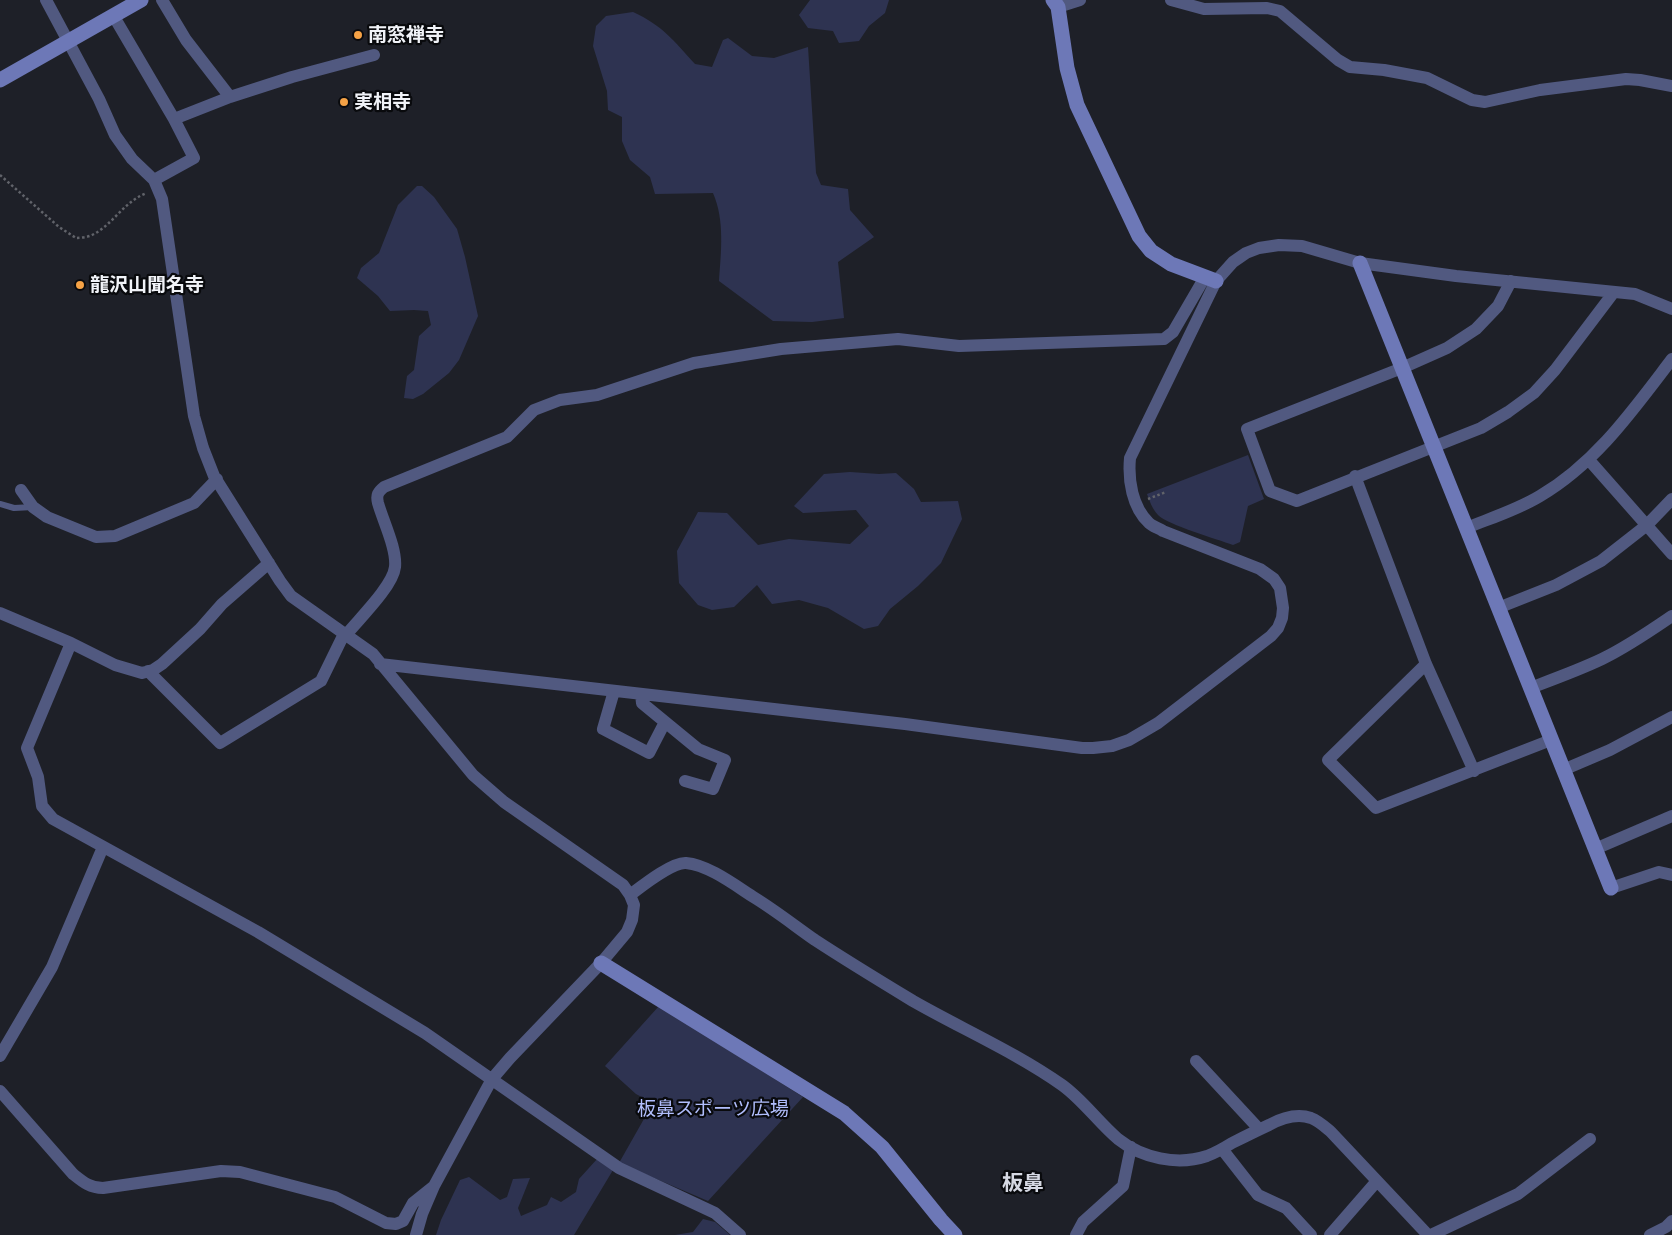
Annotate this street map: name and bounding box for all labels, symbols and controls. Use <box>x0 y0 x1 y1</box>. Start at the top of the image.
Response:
place label: 南窓禅寺 <box>368 24 444 46</box>
marker: 南窓禅寺 <box>352 29 364 41</box>
place label: 実相寺 <box>354 91 411 113</box>
marker: 実相寺 <box>338 96 350 108</box>
place label: 龍沢山聞名寺 <box>90 274 204 296</box>
marker: 龍沢山聞名寺 <box>74 279 86 291</box>
park label: 板鼻スポーツ広場 <box>637 1098 789 1120</box>
district label: 板鼻 <box>1002 1171 1044 1197</box>

